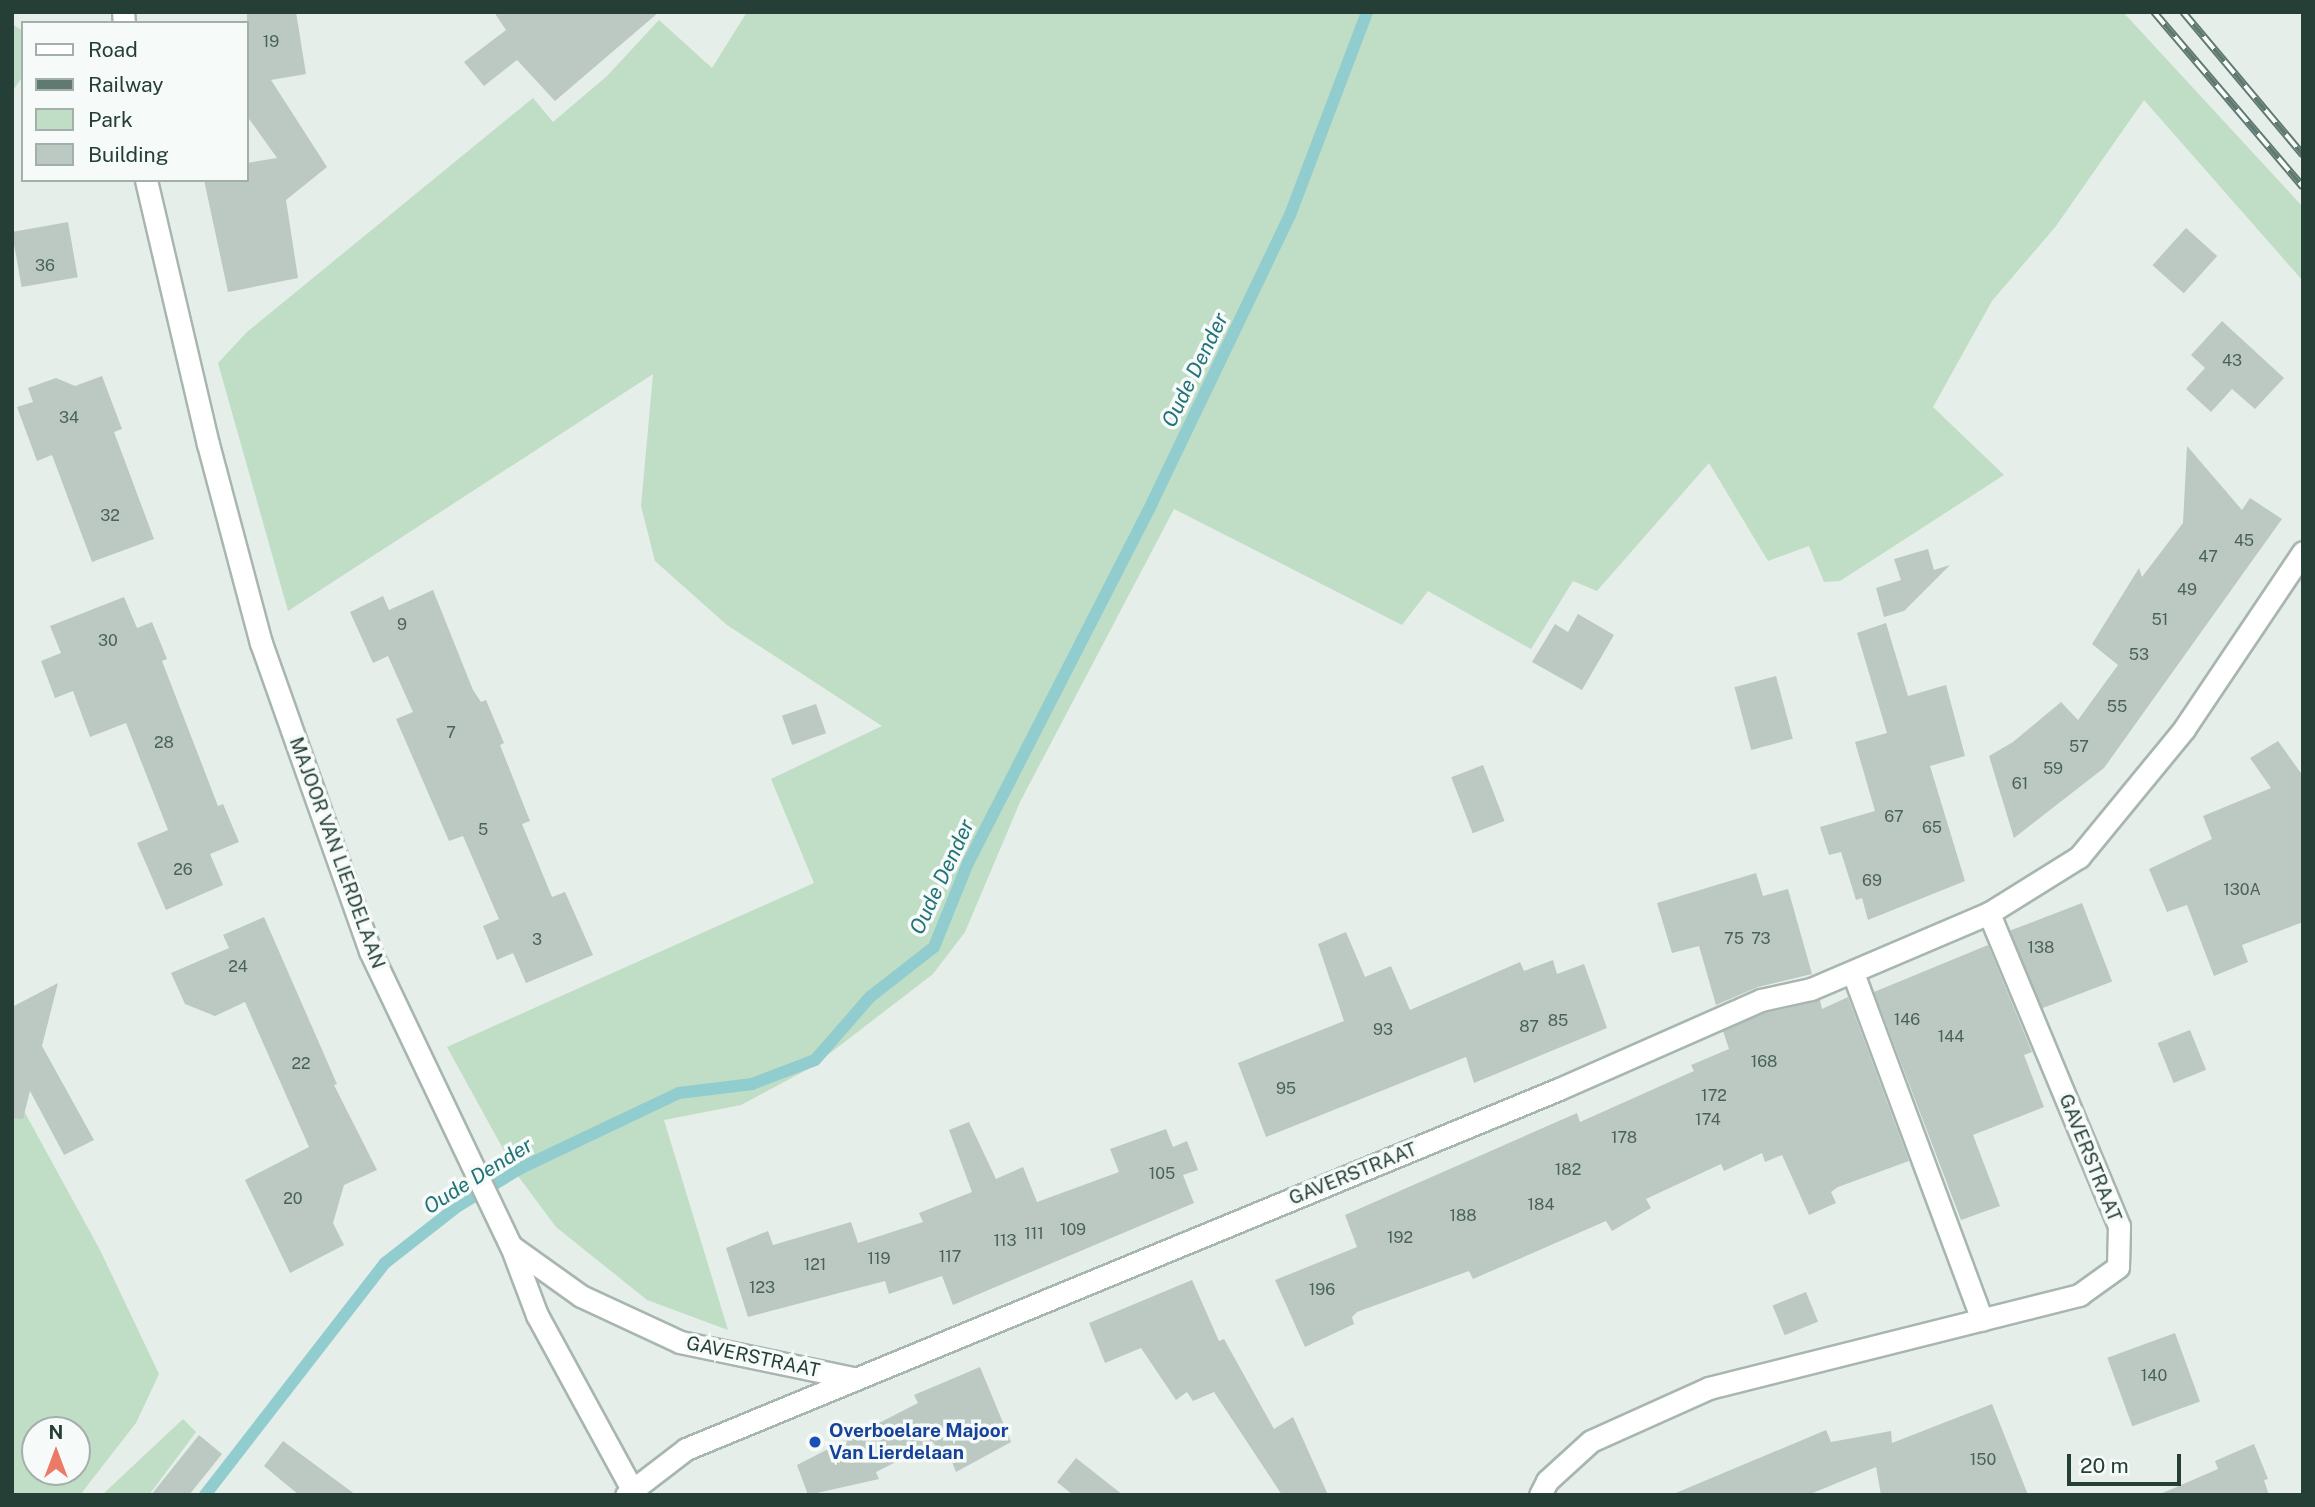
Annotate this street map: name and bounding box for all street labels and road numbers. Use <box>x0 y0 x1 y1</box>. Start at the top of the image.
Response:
street label: MAJOOR VAN LIERDELAAN <box>284 734 390 972</box>
street label: GAVERSTRAAT <box>2054 1091 2126 1225</box>
street label: GAVERSTRAAT <box>1286 1138 1420 1210</box>
street label: GAVERSTRAAT <box>684 1332 822 1382</box>

